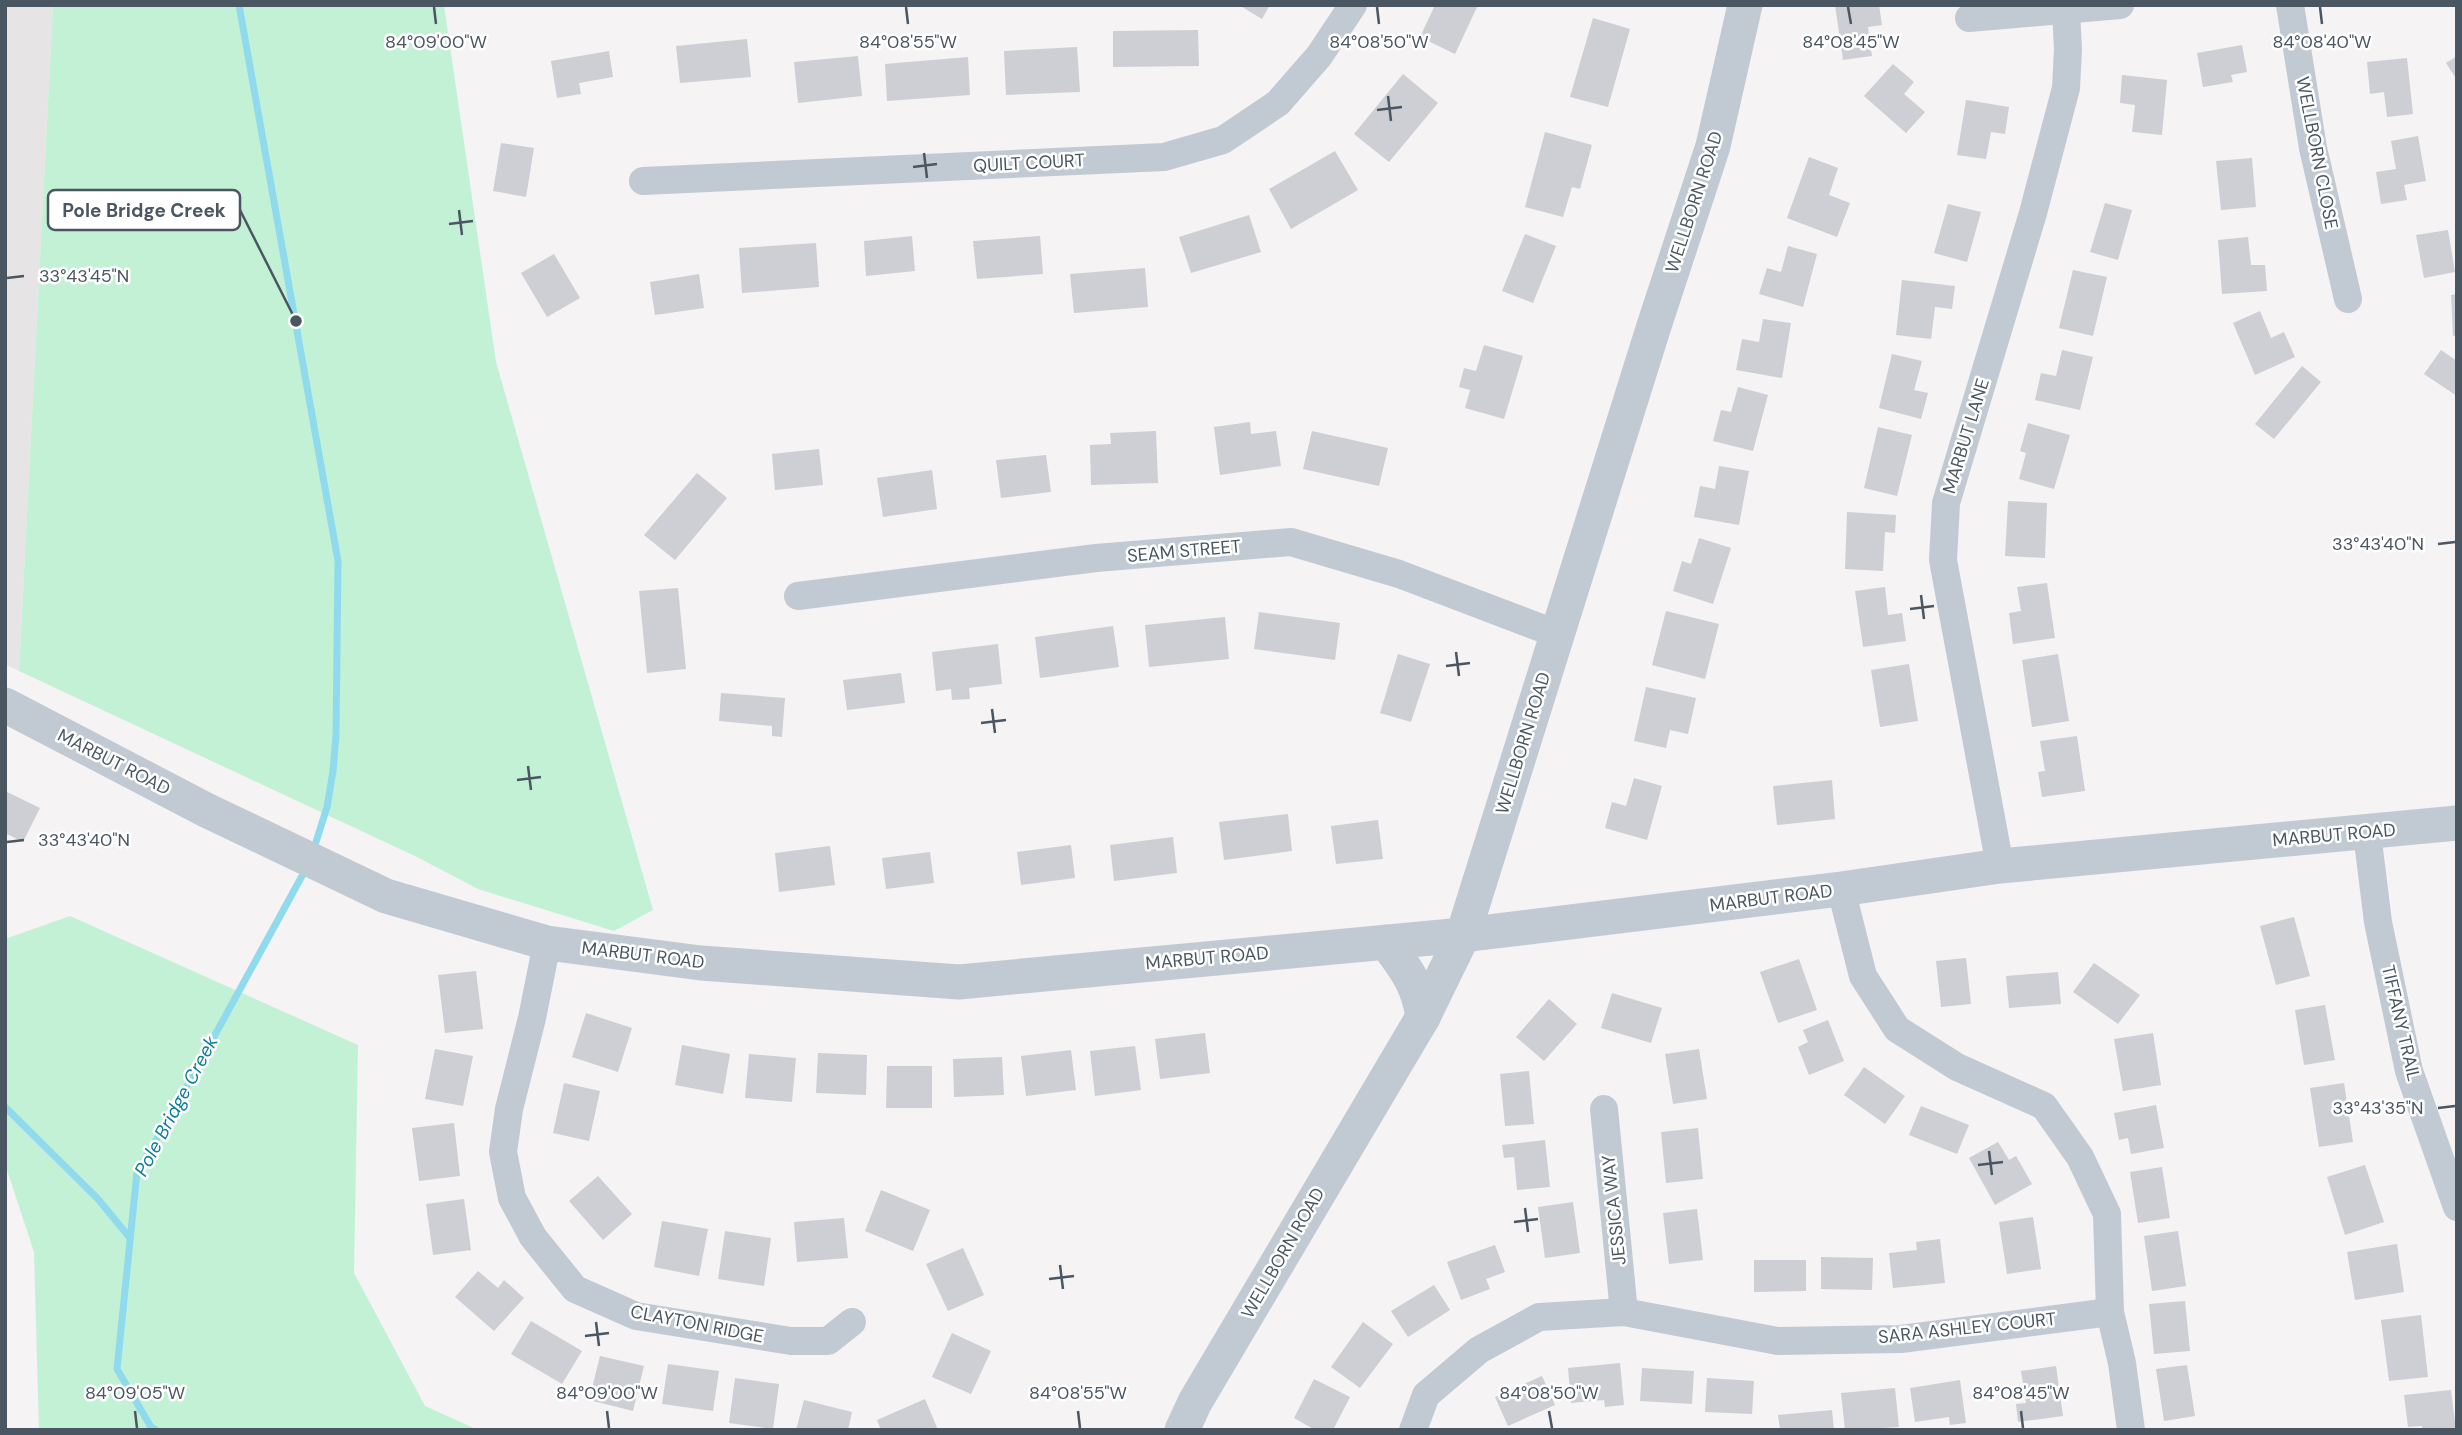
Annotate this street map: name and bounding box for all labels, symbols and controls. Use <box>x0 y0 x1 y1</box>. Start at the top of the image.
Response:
text: 84°09'00"W <box>385 30 487 54</box>
text: 84°08'55"W <box>859 30 957 54</box>
text: 84°08'50"W <box>1329 30 1429 54</box>
text: 84°08'45"W <box>1802 30 1900 54</box>
text: 84°08'40"W <box>2272 30 2372 54</box>
street label: WELLBORN CLOSE <box>2290 75 2344 231</box>
street label: WELLBORN ROAD <box>1660 128 1728 276</box>
street label: QUILT COURT <box>973 148 1085 178</box>
callout: Pole Bridge Creek <box>48 190 240 230</box>
text: Pole Bridge Creek <box>62 198 226 223</box>
text: 33°43'45"N <box>39 264 129 288</box>
street label: MARBUT LANE <box>1937 375 1995 497</box>
text: 33°43'40"N <box>2332 532 2424 556</box>
street label: SEAM STREET <box>1126 534 1242 568</box>
street label: WELLBORN ROAD <box>1490 669 1556 817</box>
street label: MARBUT ROAD <box>54 723 174 801</box>
street label: MARBUT ROAD <box>2272 818 2396 852</box>
text: 33°43'40"N <box>38 828 130 852</box>
street label: MARBUT ROAD <box>1708 879 1834 917</box>
street label: MARBUT ROAD <box>580 936 706 974</box>
street label: MARBUT ROAD <box>1145 941 1269 975</box>
street label: TIFFANY TRAIL <box>2376 963 2426 1083</box>
water label: Pole Bridge Creek <box>128 1031 224 1181</box>
text: 33°43'35"N <box>2333 1096 2423 1120</box>
street label: JESSICA WAY <box>1596 1153 1632 1266</box>
street label: WELLBORN ROAD <box>1236 1183 1330 1323</box>
street label: CLAYTON RIDGE <box>628 1299 766 1349</box>
street label: SARA ASHLEY COURT <box>1877 1307 2057 1349</box>
text: 84°09'05"W <box>85 1381 185 1405</box>
text: 84°09'00"W <box>556 1381 658 1405</box>
text: 84°08'55"W <box>1029 1381 1127 1405</box>
text: 84°08'50"W <box>1499 1381 1599 1405</box>
text: 84°08'45"W <box>1972 1381 2070 1405</box>

